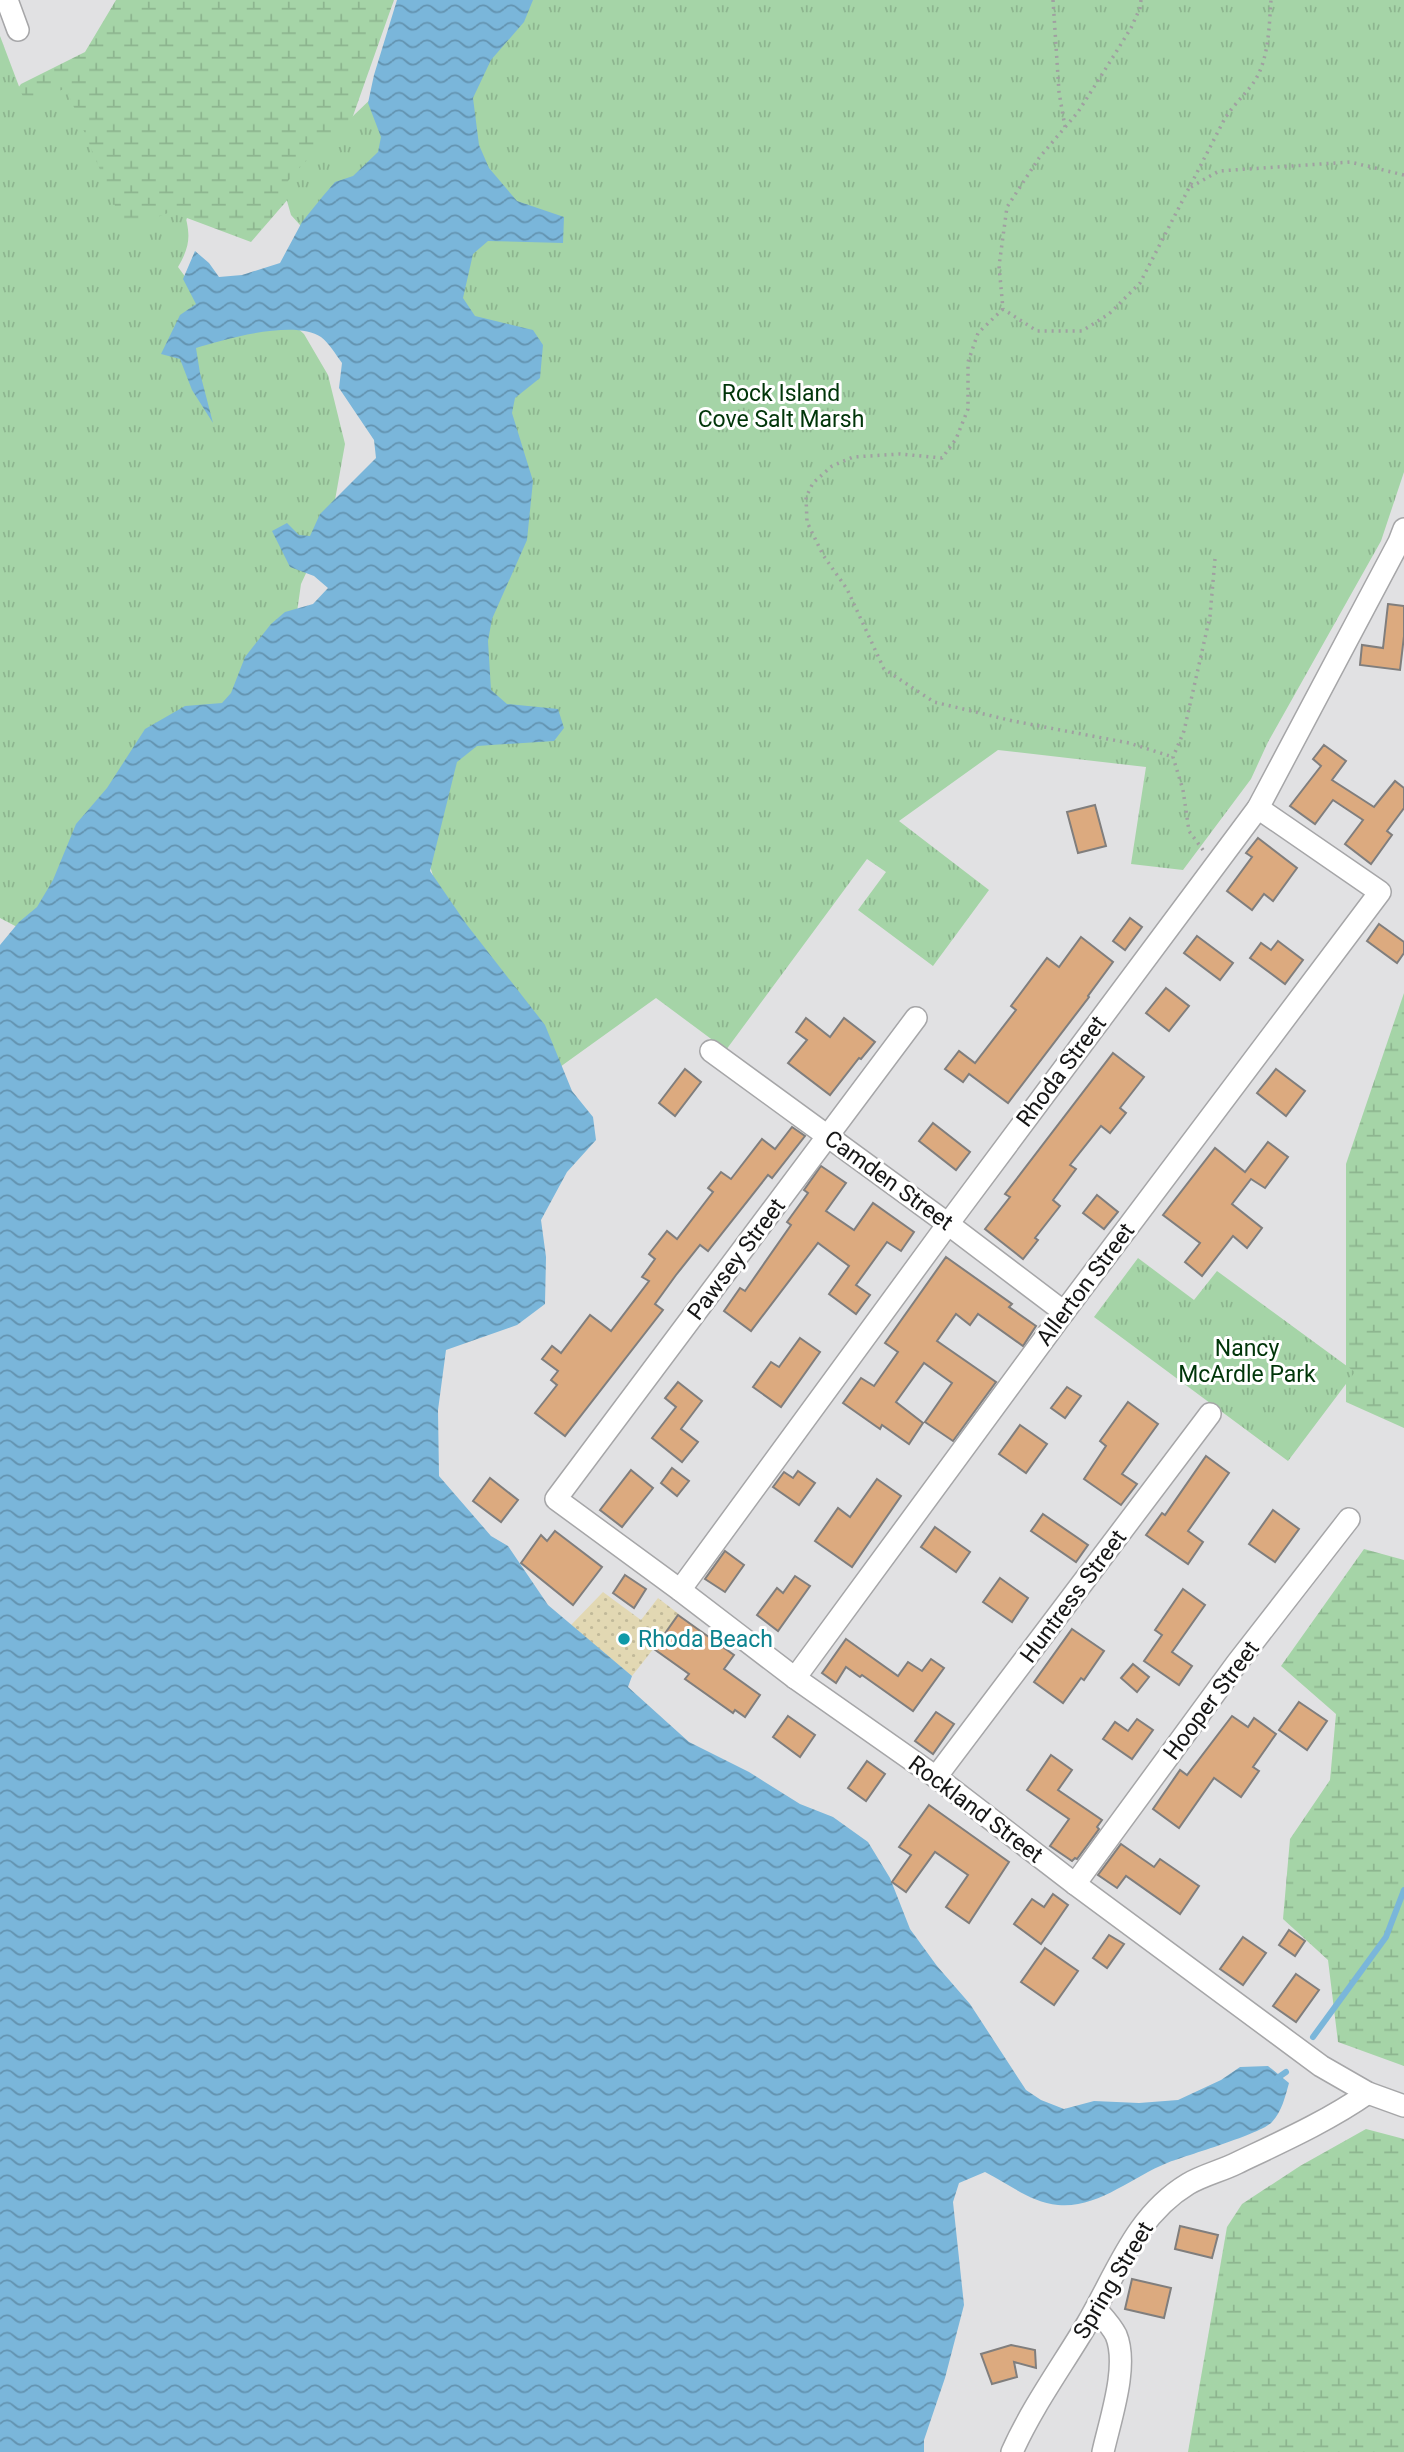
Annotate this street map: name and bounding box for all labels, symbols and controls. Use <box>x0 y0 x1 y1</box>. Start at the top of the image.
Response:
park label: Rock Island Cove Salt Marsh <box>698 380 864 433</box>
street label: Rhoda Street <box>1011 1011 1112 1132</box>
street label: Camden Street <box>819 1125 958 1236</box>
street label: Pawsey Street <box>682 1193 791 1325</box>
street label: Allerton Street <box>1031 1218 1140 1351</box>
park label: Nancy McArdle Park <box>1178 1335 1316 1388</box>
street label: Huntress Street <box>1015 1525 1132 1668</box>
place label: Rhoda Beach <box>638 1626 773 1653</box>
marker: Rhoda Beach <box>616 1631 632 1647</box>
street label: Hooper Street <box>1158 1635 1265 1765</box>
street label: Rockland Street <box>903 1750 1048 1869</box>
street label: Spring Street <box>1068 2217 1159 2344</box>

